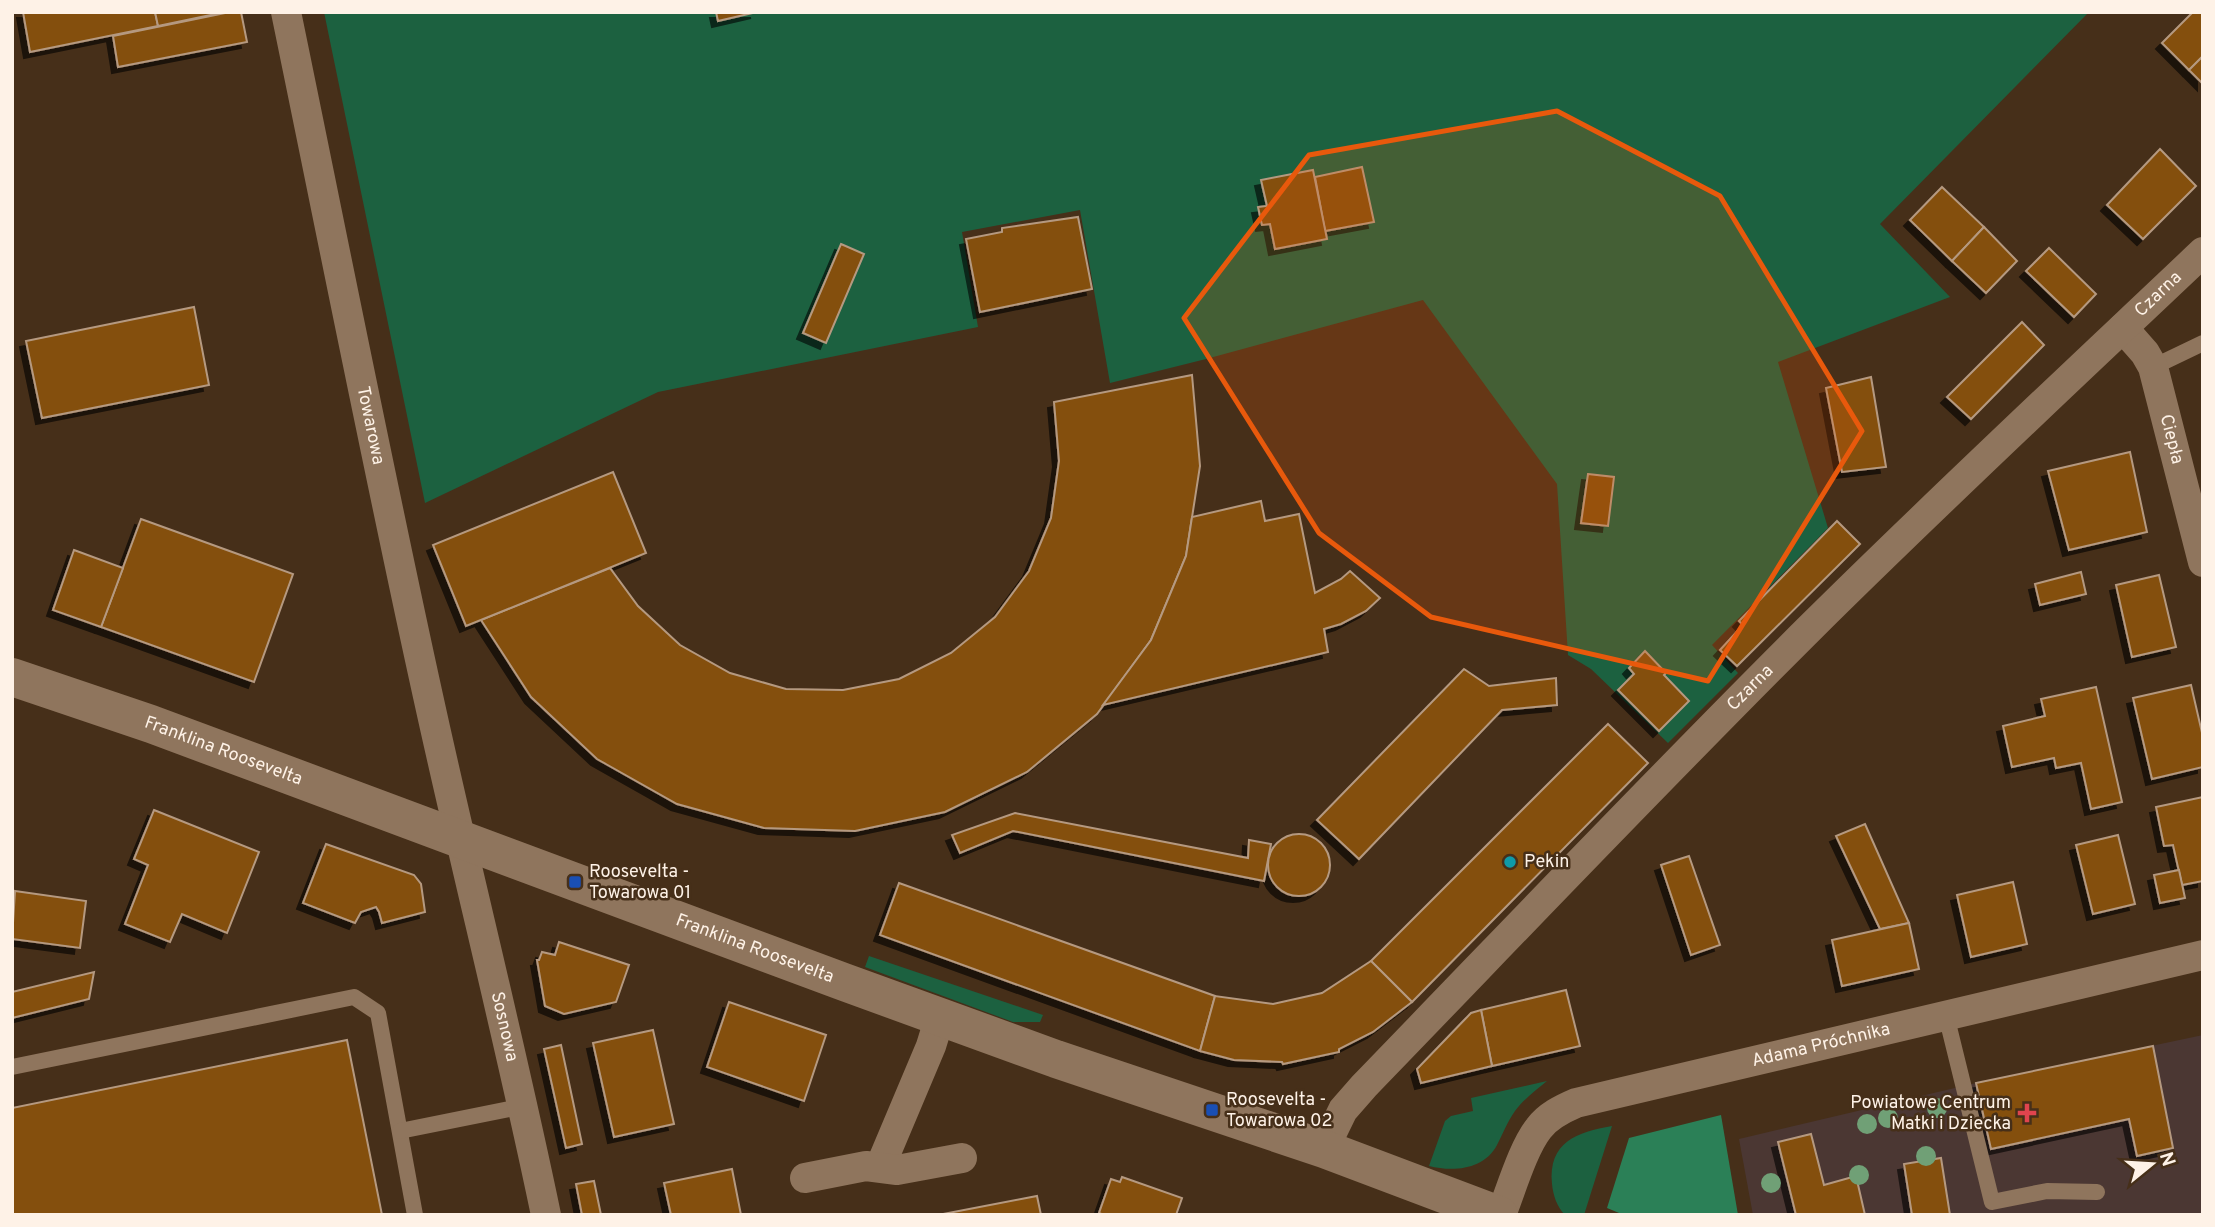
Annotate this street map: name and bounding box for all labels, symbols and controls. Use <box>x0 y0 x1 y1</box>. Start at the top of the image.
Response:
street label: Czarna <box>2130 266 2187 322</box>
street label: Towarowa <box>351 384 390 467</box>
street label: Ciepła <box>2154 412 2189 467</box>
street label: Czarna <box>1722 660 1778 716</box>
street label: Franklina Roosevelta <box>141 711 306 791</box>
place label: Pekin <box>1524 851 1569 874</box>
marker: Pekin <box>1502 854 1518 870</box>
place label: Roosevelta - Towarowa 01 <box>589 861 691 905</box>
marker: Roosevelta - Towarowa 01 <box>567 874 583 890</box>
street label: Franklina Roosevelta <box>672 909 837 989</box>
street label: Sosnowa <box>485 989 524 1064</box>
street label: Adama Próchnika <box>1749 1018 1892 1073</box>
place label: Roosevelta - Towarowa 02 <box>1226 1089 1333 1133</box>
place label: Powiatowe Centrum Matki i Dziecka <box>1850 1092 2011 1136</box>
marker: Roosevelta - Towarowa 02 <box>1204 1102 1220 1118</box>
marker: Powiatowe Centrum Matki i Dziecka <box>2017 1103 2037 1123</box>
north arrow <box>2117 1129 2187 1199</box>
text: N <box>2153 1149 2180 1170</box>

